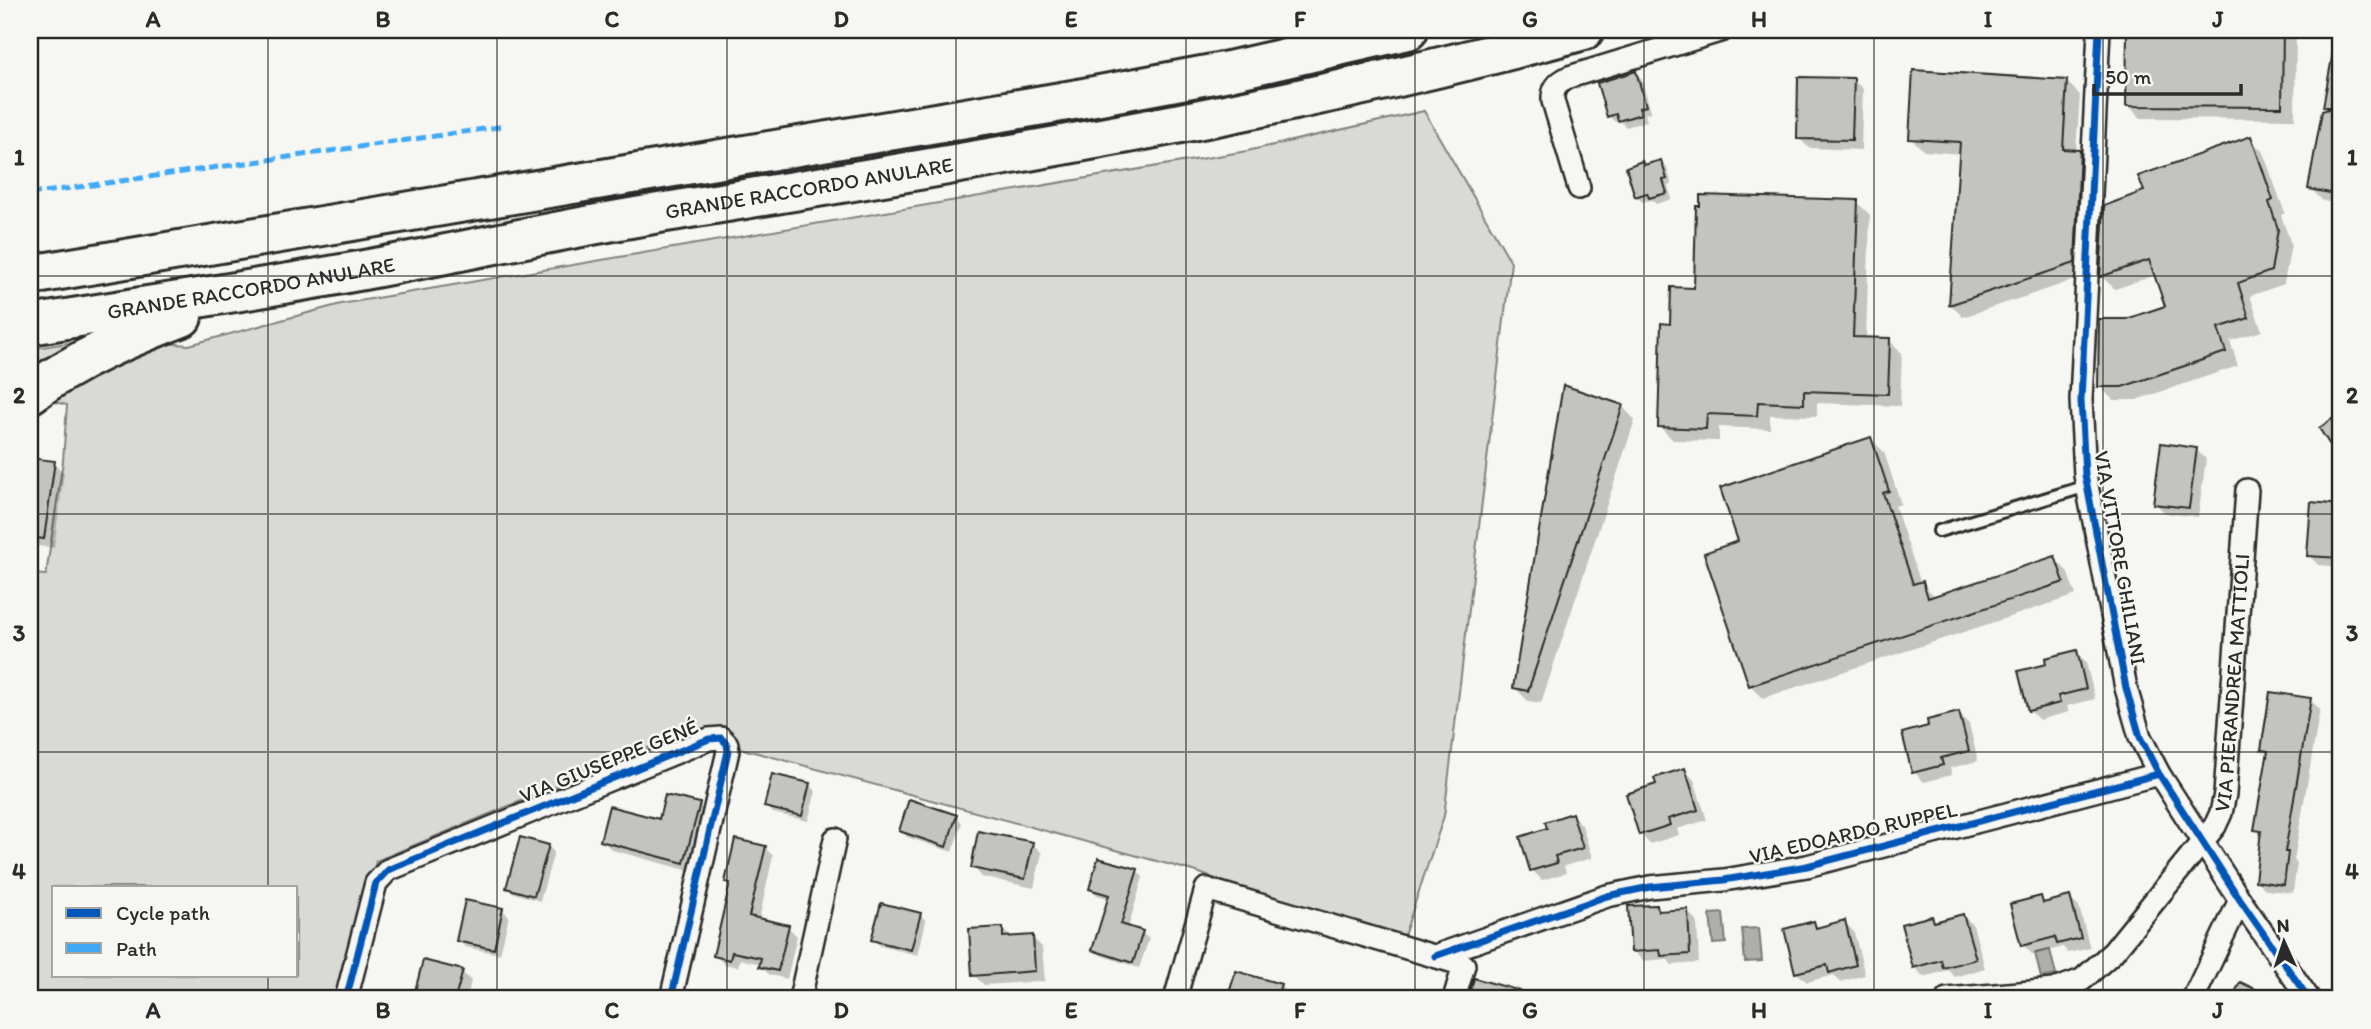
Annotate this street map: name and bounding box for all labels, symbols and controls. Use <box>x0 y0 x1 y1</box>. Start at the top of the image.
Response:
text: A <box>145 5 161 33</box>
text: B <box>376 5 391 33</box>
text: C <box>605 5 620 33</box>
text: D <box>833 5 849 33</box>
text: E <box>1065 5 1078 33</box>
text: F <box>1294 5 1307 33</box>
text: G <box>1522 5 1538 33</box>
text: H <box>1751 5 1767 33</box>
text: I <box>1984 5 1993 33</box>
text: J <box>2211 5 2224 33</box>
scale bar <box>2094 52 2242 96</box>
text: 50 m <box>2105 64 2152 89</box>
text: 1 <box>14 143 25 171</box>
text: 1 <box>2347 143 2358 171</box>
street label: GRANDE RACCORDO ANULARE <box>663 152 955 224</box>
street label: GRANDE RACCORDO ANULARE <box>105 251 397 324</box>
text: 2 <box>13 381 26 409</box>
text: 2 <box>2346 381 2359 409</box>
street label: VIA VITTORE GHILIANI <box>2089 449 2152 667</box>
street label: VIA PIERANDREA MATTIOLI <box>2209 553 2254 814</box>
text: 3 <box>13 619 26 647</box>
text: 3 <box>2346 619 2359 647</box>
street label: VIA GIUSEPPE GENÉ <box>516 713 702 808</box>
street label: VIA EDOARDO RUPPEL <box>1747 796 1959 869</box>
text: 4 <box>12 857 26 885</box>
text: 4 <box>2345 857 2359 885</box>
legend <box>52 886 298 976</box>
text: Cycle path <box>116 900 210 925</box>
north arrow <box>2248 906 2318 976</box>
text: N <box>2276 914 2290 937</box>
text: Path <box>116 936 157 961</box>
text: A <box>145 996 161 1024</box>
text: B <box>376 996 391 1024</box>
text: C <box>605 996 620 1024</box>
text: D <box>833 996 849 1024</box>
text: E <box>1065 996 1078 1024</box>
text: F <box>1294 996 1307 1024</box>
text: G <box>1522 996 1538 1024</box>
text: H <box>1751 996 1767 1024</box>
text: I <box>1984 996 1993 1024</box>
text: J <box>2211 996 2224 1024</box>

